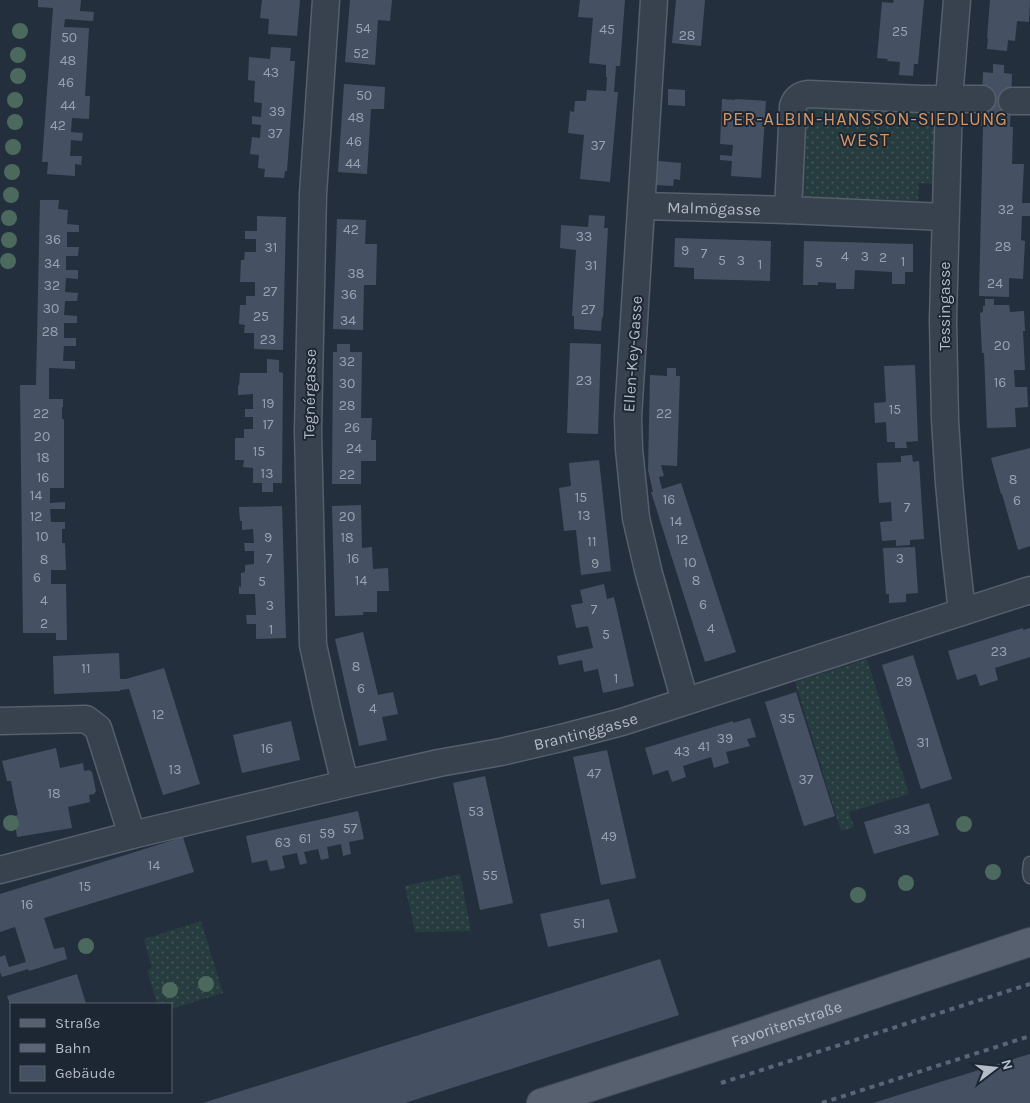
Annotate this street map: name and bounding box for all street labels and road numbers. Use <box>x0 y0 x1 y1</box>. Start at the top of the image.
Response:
street label: Malmögasse <box>667 198 761 219</box>
street label: Tessingasse <box>935 261 954 351</box>
street label: Ellen-Key-Gasse <box>619 295 646 413</box>
street label: Tegnérgasse <box>299 349 320 439</box>
street label: Brantinggasse <box>532 709 640 754</box>
street label: Favoritenstraße <box>729 997 844 1051</box>

